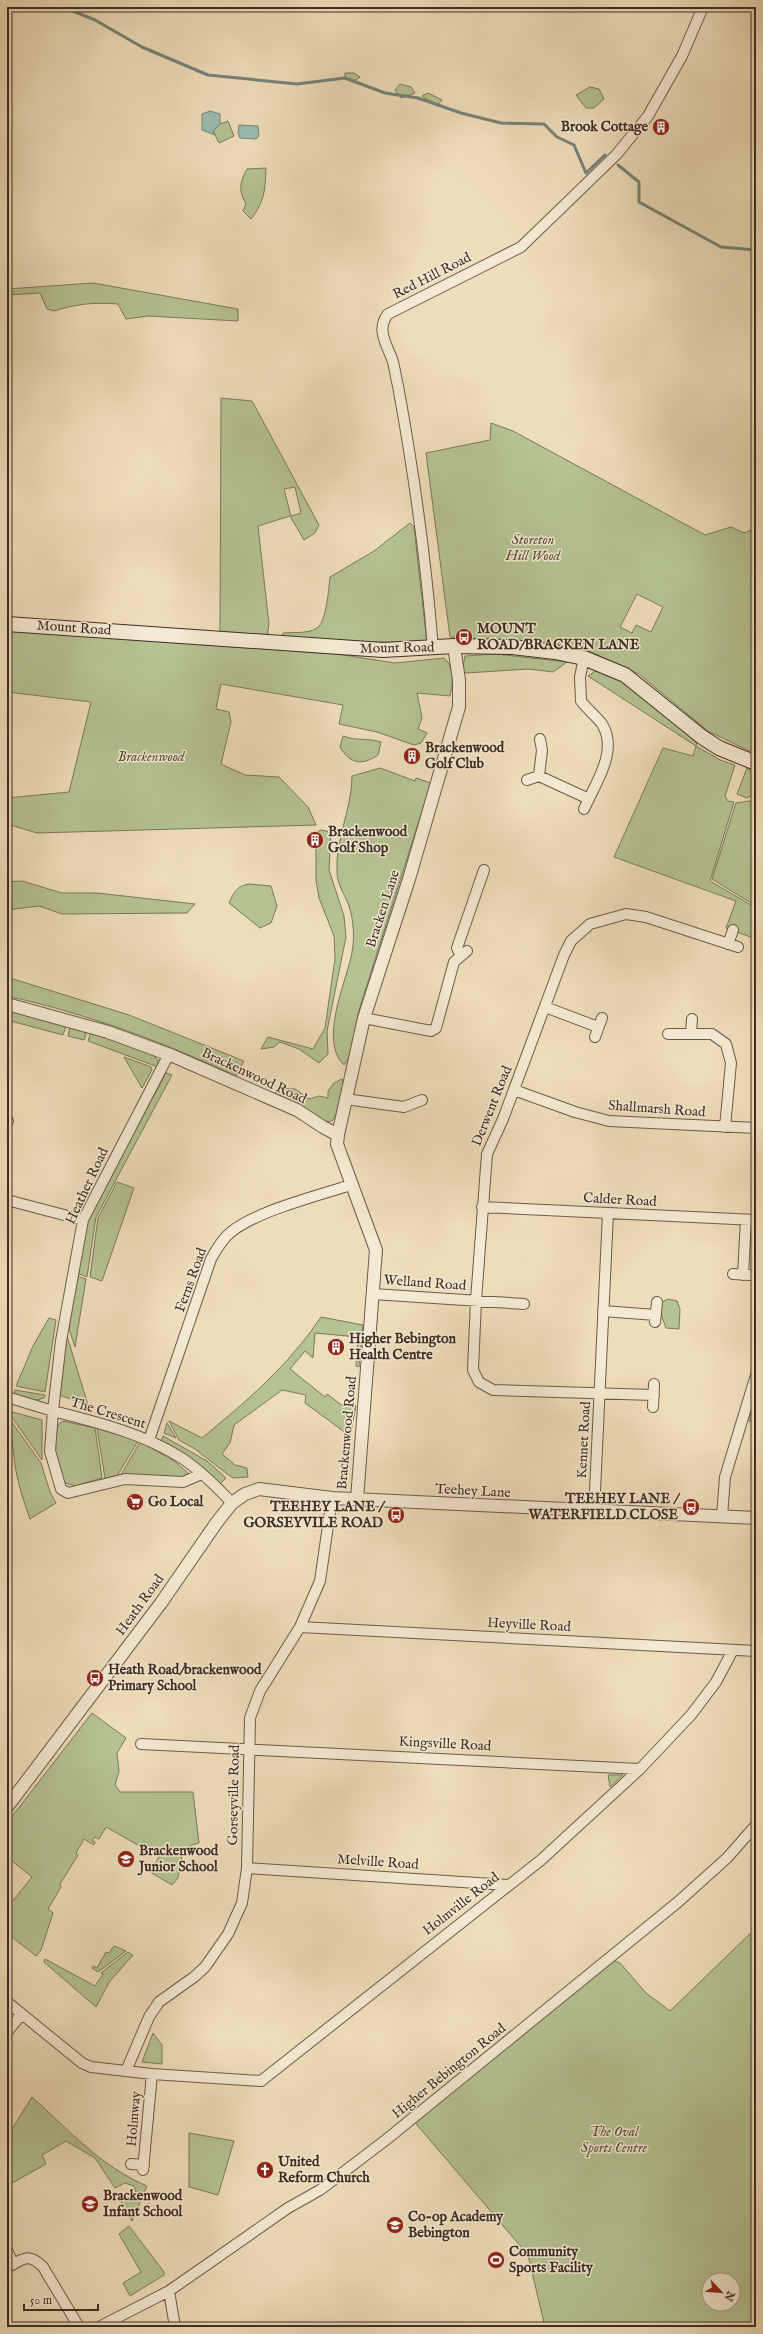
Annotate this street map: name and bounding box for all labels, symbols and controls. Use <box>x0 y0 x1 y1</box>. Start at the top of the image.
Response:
building icon: Brook Cottage <box>651 117 671 137</box>
place label: Brook Cottage <box>561 118 649 136</box>
street label: Red Hill Road <box>390 248 475 303</box>
park label: Storeton Hill Wood <box>505 531 562 565</box>
street label: Mount Road <box>36 616 112 640</box>
place label: MOUNT ROAD/BRACKEN LANE <box>477 620 640 654</box>
bus stop icon: MOUNT ROAD/BRACKEN LANE <box>454 627 474 647</box>
street label: Mount Road <box>359 638 435 658</box>
place label: Brackenwood Golf Club <box>425 739 505 773</box>
building icon: Brackenwood Golf Club <box>402 746 422 766</box>
park label: Brackenwood <box>118 748 186 766</box>
place label: Brackenwood Golf Shop <box>328 823 408 857</box>
building icon: Brackenwood Golf Shop <box>305 830 325 850</box>
street label: Bracken Lane <box>362 867 404 950</box>
street label: Brackenwood Road <box>199 1044 310 1108</box>
street label: Derwent Road <box>468 1063 517 1149</box>
street label: Shallmarsh Road <box>608 1097 707 1121</box>
street label: Heather Road <box>61 1144 113 1227</box>
street label: Calder Road <box>583 1189 658 1211</box>
street label: Ferns Road <box>171 1245 211 1315</box>
street label: Welland Road <box>383 1271 467 1295</box>
place label: Higher Bebington Health Centre <box>349 1330 457 1364</box>
building icon: Higher Bebington Health Centre <box>326 1337 346 1357</box>
street label: Brackenwood Road <box>333 1375 361 1491</box>
street label: The Crescent <box>68 1393 148 1433</box>
street label: Kennet Road <box>573 1400 595 1479</box>
street label: Teehey Lane <box>435 1480 512 1502</box>
place label: TEEHEY LANE / WATERFIELD CLOSE <box>527 1490 681 1524</box>
supermarket icon: Go Local <box>125 1492 145 1512</box>
place label: Go Local <box>148 1493 204 1511</box>
bus stop icon: TEEHEY LANE / WATERFIELD CLOSE <box>681 1497 701 1517</box>
place label: TEEHEY LANE / GORSEYVILE ROAD <box>243 1498 386 1532</box>
bus stop icon: TEEHEY LANE / GORSEYVILE ROAD <box>386 1505 406 1525</box>
street label: Heath Road <box>112 1570 169 1639</box>
street label: Heyville Road <box>487 1614 572 1636</box>
place label: Heath Road/brackenwood Primary School <box>108 1661 262 1695</box>
bus stop icon: Heath Road/brackenwood Primary School <box>85 1668 105 1688</box>
street label: Kingsville Road <box>398 1733 492 1755</box>
street label: Gorseyville Road <box>224 1744 244 1846</box>
place label: Brackenwood Junior School <box>137 1842 219 1876</box>
school or university icon: Brackenwood Junior School <box>116 1849 136 1869</box>
street label: Melville Road <box>337 1850 420 1874</box>
street label: Holmville Road <box>419 1868 503 1940</box>
street label: Higher Bebington Road <box>388 2019 510 2123</box>
street label: Holmway <box>123 2090 145 2148</box>
park label: The Oval Sports Centre <box>581 2123 647 2157</box>
place label: United Reform Church <box>277 2153 370 2187</box>
church icon: United Reform Church <box>255 2160 275 2180</box>
place label: Brackenwood Infant School <box>103 2187 184 2221</box>
school or university icon: Brackenwood Infant School <box>80 2194 100 2214</box>
place label: Co-op Academy Bebington <box>408 2208 504 2242</box>
school or university icon: Co-op Academy Bebington <box>385 2215 405 2235</box>
place label: Community Sports Facility <box>509 2243 594 2277</box>
sports icon: Community Sports Facility <box>486 2250 506 2270</box>
north arrow <box>701 2272 741 2312</box>
scale bar <box>24 2286 98 2312</box>
text: N <box>721 2288 738 2304</box>
text: 50 m <box>30 2293 52 2308</box>

